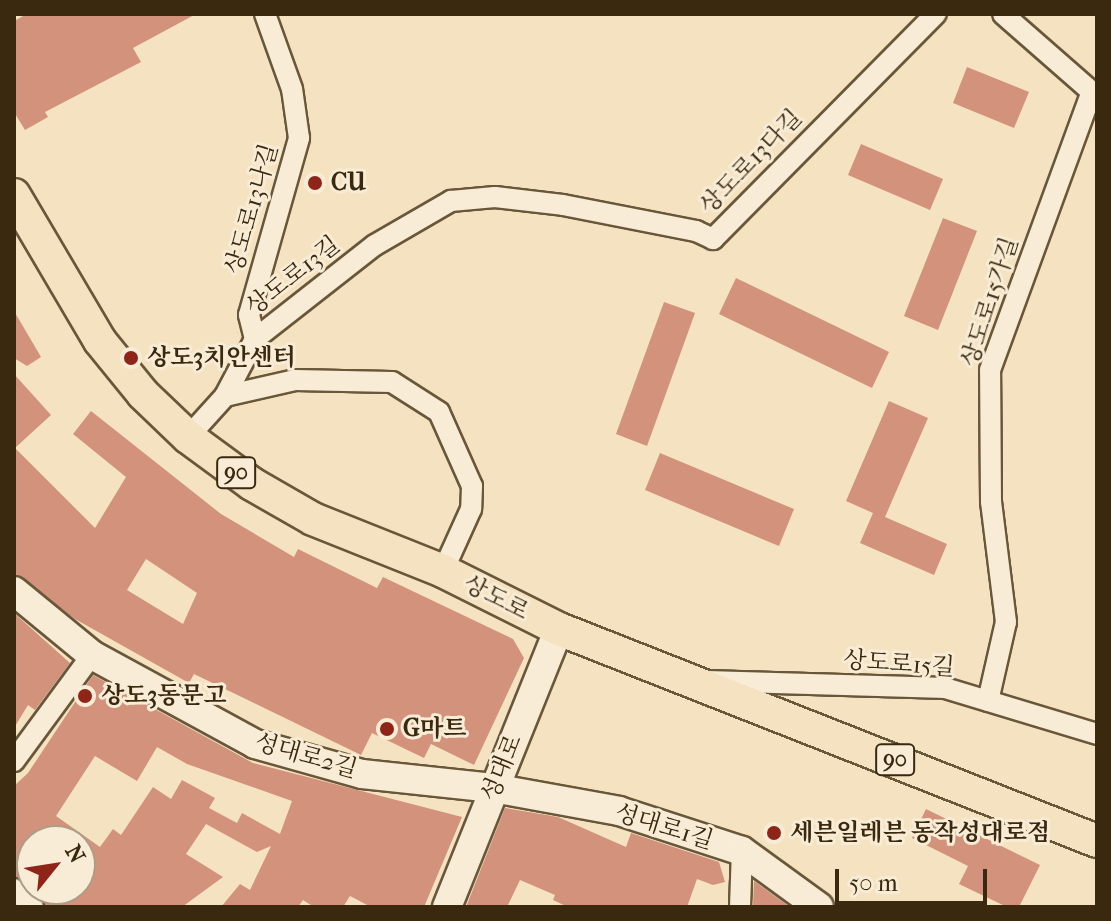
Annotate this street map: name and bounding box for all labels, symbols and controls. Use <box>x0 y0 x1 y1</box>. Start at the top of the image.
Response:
street label: 상도로13다길 <box>694 104 808 220</box>
street label: 상도로13나길 <box>220 140 284 278</box>
place label: CU <box>331 169 366 197</box>
marker: CU <box>306 174 324 192</box>
street label: 상도로13길 <box>240 230 346 322</box>
street label: 상도로15가길 <box>955 233 1025 371</box>
place label: 상도3치안센터 <box>147 344 296 372</box>
marker: 상도3치안센터 <box>122 349 140 367</box>
road number: 90 <box>216 455 256 491</box>
street label: 상도로 <box>458 569 534 627</box>
street label: 상도로15길 <box>842 646 956 682</box>
place label: 상도3동문고 <box>101 682 227 710</box>
marker: 상도3동문고 <box>76 687 94 705</box>
place label: G마트 <box>403 715 466 743</box>
marker: G마트 <box>378 720 396 738</box>
street label: 성대로2길 <box>252 728 360 784</box>
street label: 성대로 <box>476 730 528 806</box>
road number: 90 <box>875 742 915 778</box>
street label: 성대로1길 <box>611 798 717 856</box>
place label: 세븐일레븐 동작성대로점 <box>790 819 1050 847</box>
marker: 세븐일레븐 동작성대로점 <box>765 824 783 842</box>
north arrow <box>16 825 96 905</box>
text: N <box>60 840 90 868</box>
scale bar <box>839 853 991 903</box>
text: 50 m <box>849 869 898 897</box>

